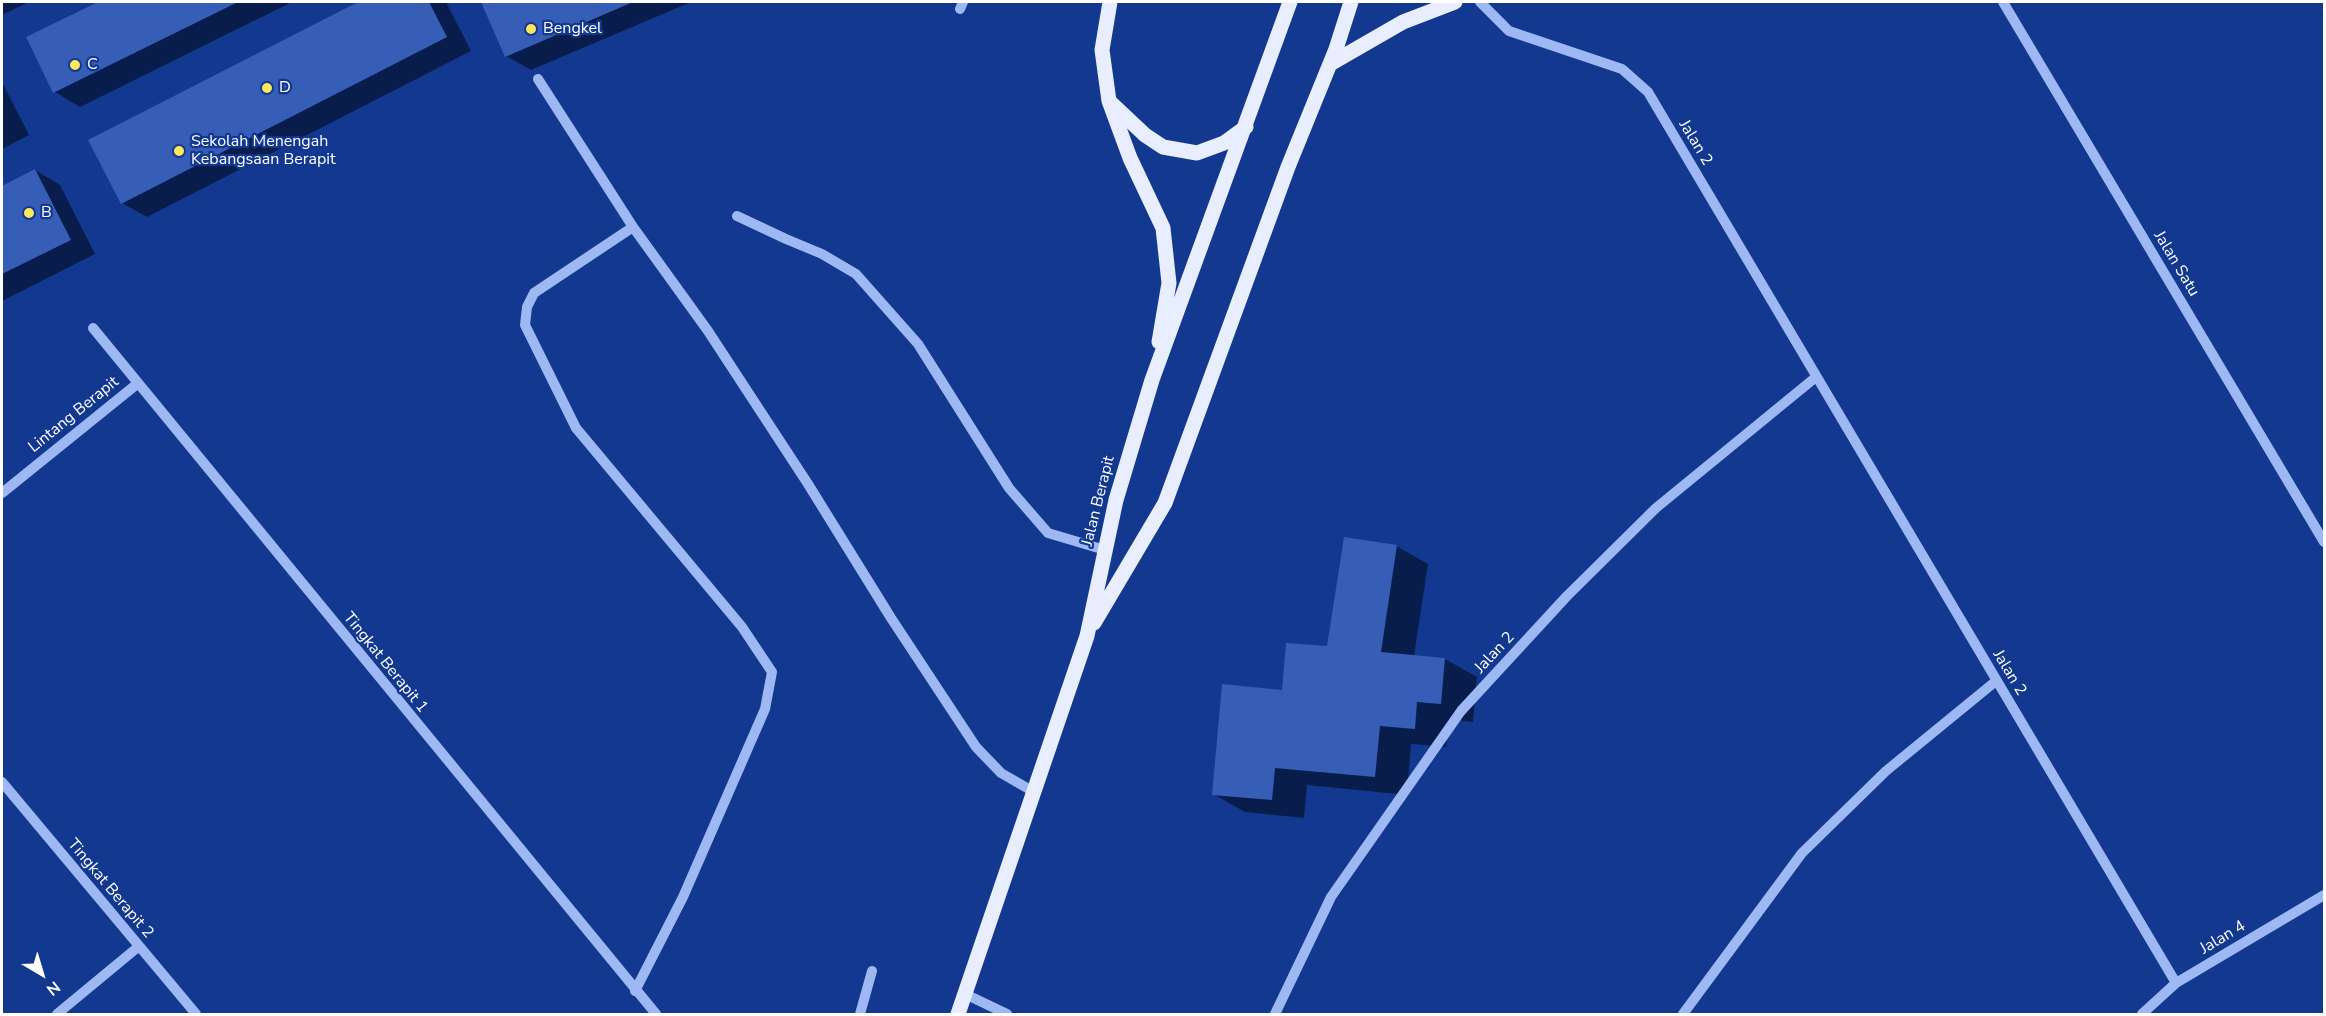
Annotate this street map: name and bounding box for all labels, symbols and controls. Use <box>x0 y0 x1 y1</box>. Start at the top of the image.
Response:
place label: Bengkel <box>543 19 602 39</box>
marker: Bengkel <box>524 22 538 36</box>
place label: C <box>87 55 98 75</box>
marker: C <box>68 58 82 72</box>
place label: D <box>279 78 291 98</box>
marker: D <box>260 81 274 95</box>
street label: Jalan 2 <box>1674 117 1716 169</box>
place label: Sekolah Menengah Kebangsaan Berapit <box>191 132 336 170</box>
marker: Sekolah Menengah Kebangsaan Berapit <box>172 144 186 158</box>
place label: B <box>41 203 52 223</box>
marker: B <box>22 206 36 220</box>
street label: Jalan Satu <box>2149 228 2203 300</box>
street label: Lintang Berapit <box>25 373 123 457</box>
street label: Jalan Berapit <box>1079 454 1119 548</box>
street label: Tingkat Berapit 1 <box>339 609 431 717</box>
street label: Jalan 2 <box>1471 628 1519 678</box>
street label: Jalan 2 <box>1988 647 2030 699</box>
street label: Tingkat Berapit 2 <box>63 835 157 943</box>
street label: Jalan 4 <box>2197 917 2249 959</box>
north arrow <box>12 944 72 1004</box>
text: N <box>42 976 65 1001</box>

